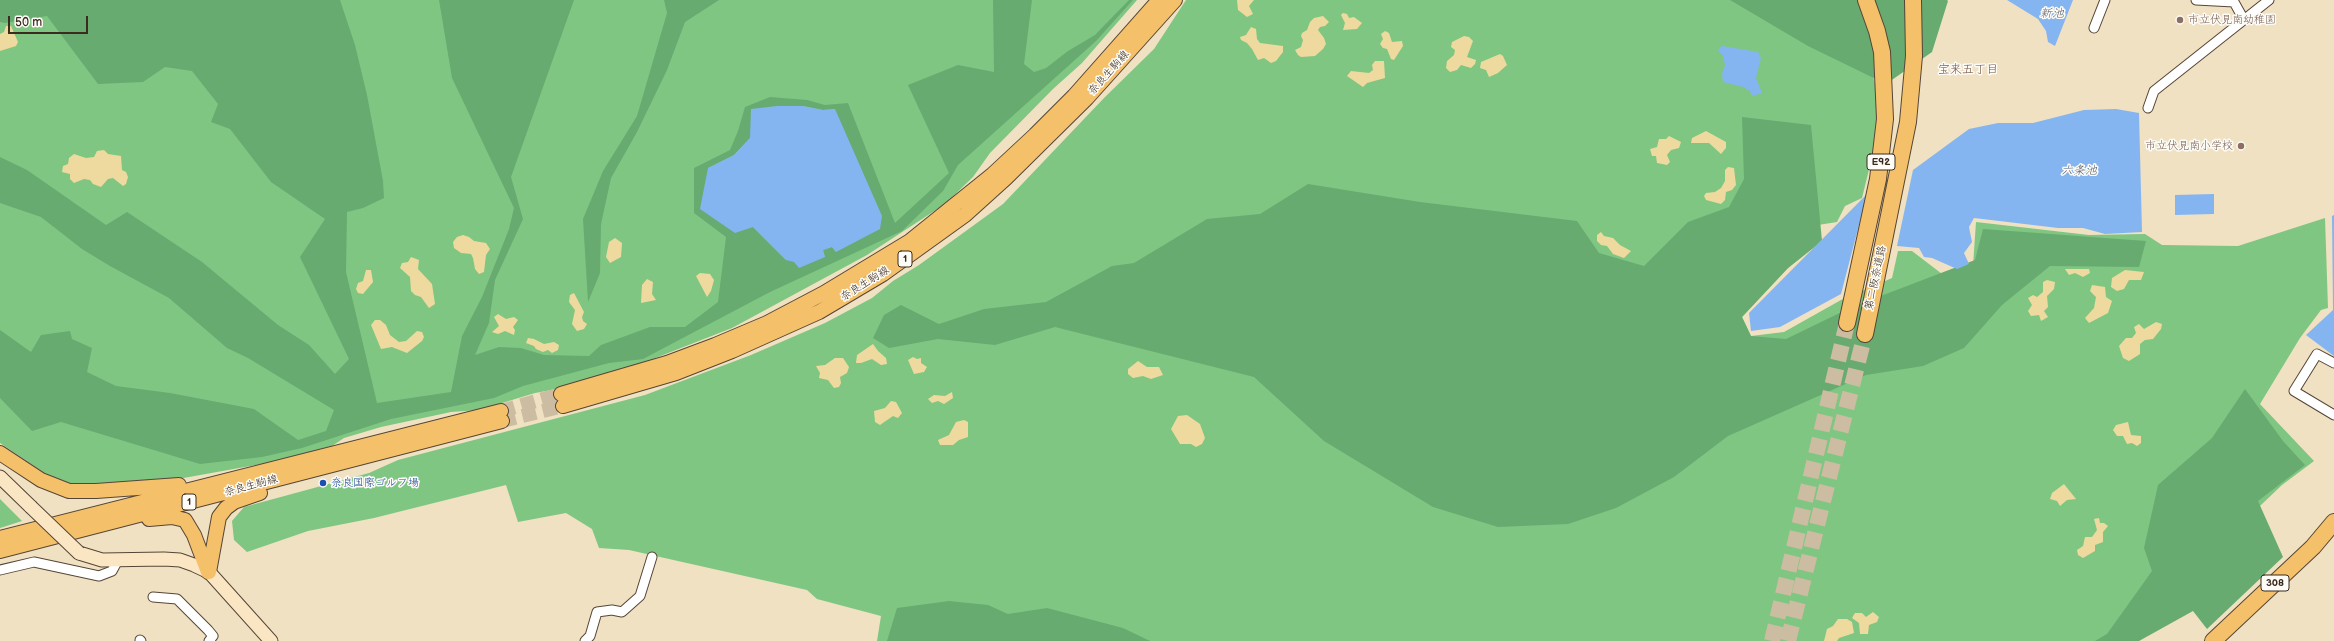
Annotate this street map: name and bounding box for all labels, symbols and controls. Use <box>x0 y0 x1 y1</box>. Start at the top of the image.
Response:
water label: 新池 <box>2040 7 2064 21</box>
scale bar <box>10 8 90 34</box>
place label: 市立伏見南幼稚園 <box>2188 13 2276 27</box>
text: 50 m <box>15 15 42 30</box>
marker: 市立伏見南幼稚園 <box>2175 15 2185 25</box>
street label: 奈良生駒線 <box>1086 48 1132 98</box>
district label: 宝来五丁目 <box>1938 63 1998 77</box>
place label: 市立伏見南小学校 <box>2145 139 2233 153</box>
marker: 市立伏見南小学校 <box>2236 141 2246 151</box>
road number: E92 <box>1867 154 1895 170</box>
water label: 六条池 <box>2061 164 2097 178</box>
street label: 第二阪奈道路 <box>1863 244 1889 312</box>
road number: 1 <box>898 251 912 267</box>
street label: 奈良生駒線 <box>838 264 892 304</box>
street label: 奈良生駒線 <box>223 473 279 499</box>
place label: 奈良国際ゴルフ場 <box>331 476 419 490</box>
marker: 奈良国際ゴルフ場 <box>318 478 328 488</box>
road number: 1 <box>182 494 196 510</box>
road number: 308 <box>2261 575 2289 591</box>

